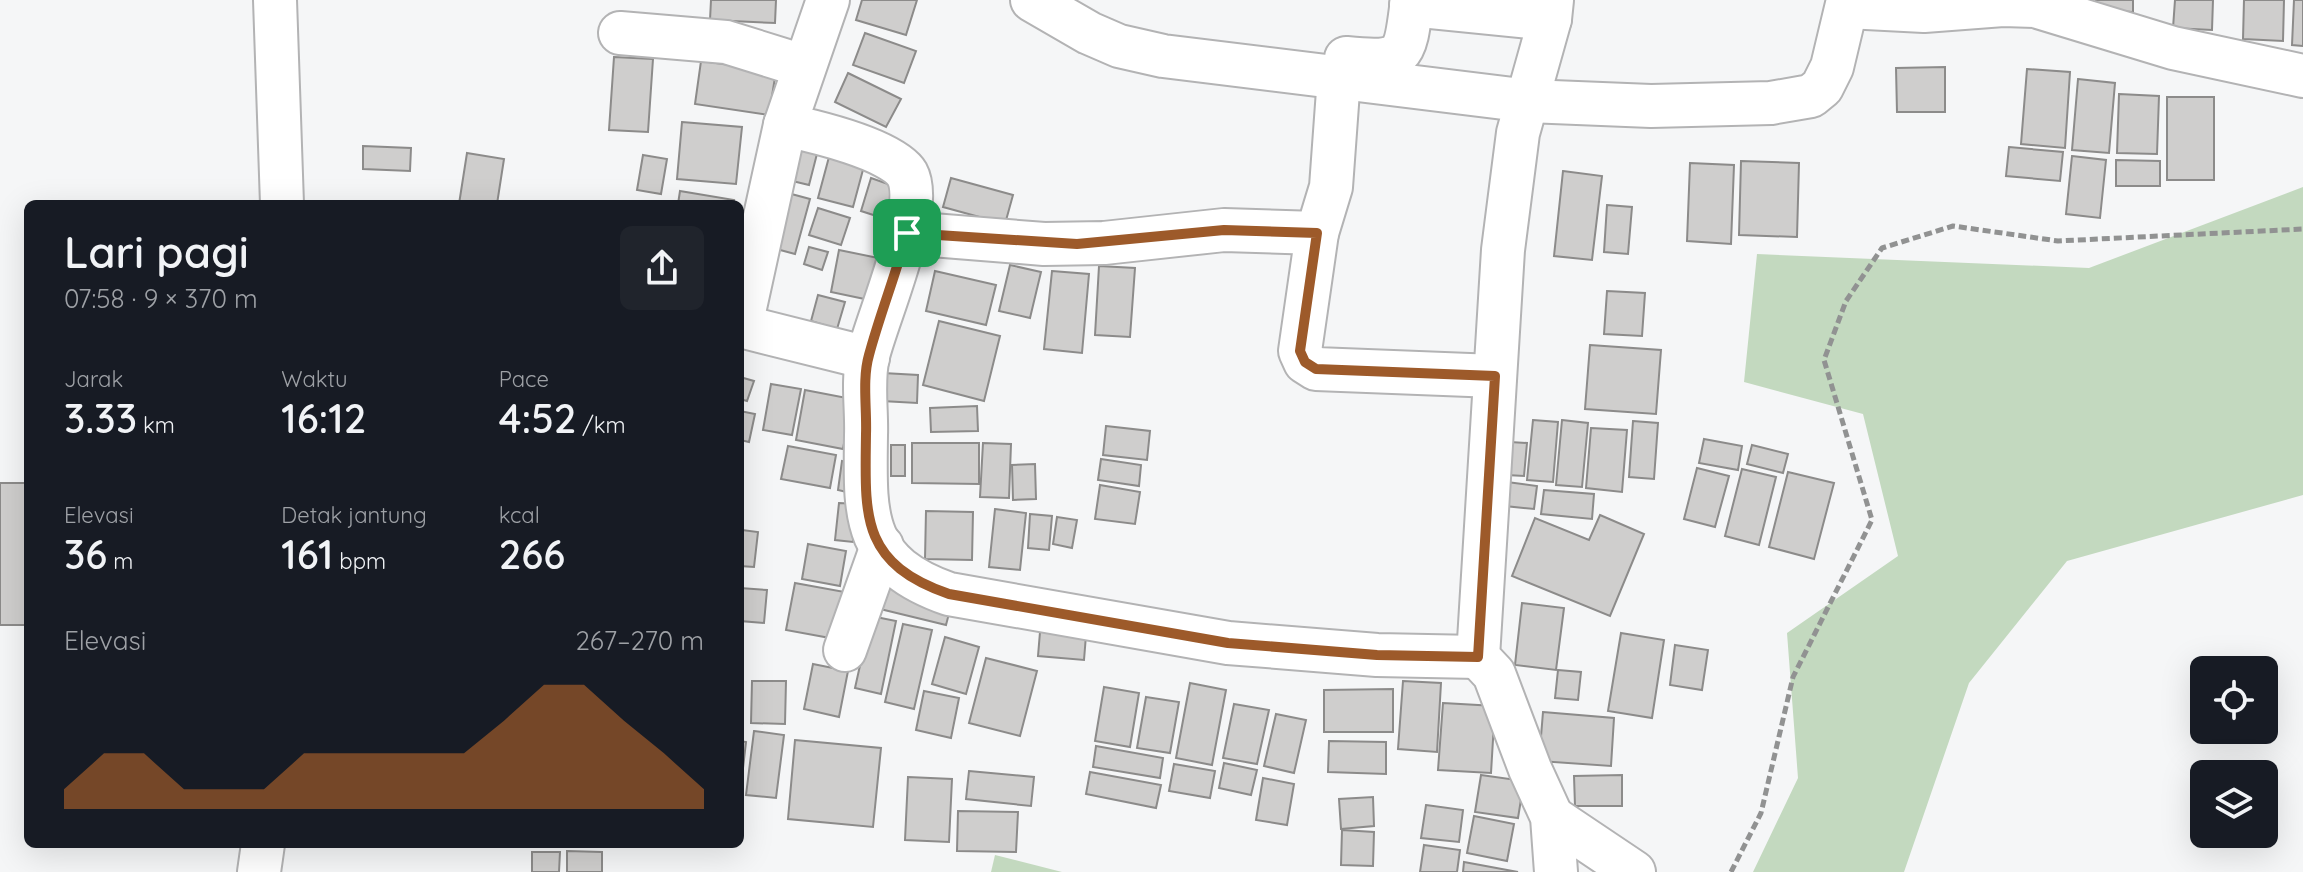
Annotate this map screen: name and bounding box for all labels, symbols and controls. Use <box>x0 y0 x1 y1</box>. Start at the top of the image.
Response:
pin <box>873 199 941 267</box>
icon: arrive <box>885 211 929 255</box>
text: Lari pagi <box>64 224 249 279</box>
button: share <box>620 226 704 310</box>
text: 07:58 · 9 × 370 m <box>64 282 258 315</box>
text: Jarak <box>64 365 123 393</box>
text: Waktu <box>281 365 347 393</box>
text: Pace <box>499 365 549 393</box>
text: 3.33 <box>64 393 137 443</box>
text: 16:12 <box>281 393 366 443</box>
text: 4:52 <box>499 393 576 443</box>
text: km <box>137 411 175 439</box>
text: /km <box>576 411 626 439</box>
text: Elevasi <box>64 501 134 529</box>
text: Detak jantung <box>281 501 427 529</box>
text: kcal <box>499 501 540 529</box>
text: 36 <box>64 529 107 579</box>
text: 161 <box>281 529 333 579</box>
text: 266 <box>499 529 565 579</box>
text: m <box>107 547 133 575</box>
text: bpm <box>333 547 386 575</box>
text: Elevasi <box>64 624 146 657</box>
text: 267–270 m <box>575 624 704 657</box>
map controls <box>2190 656 2278 848</box>
button: locate <box>2190 656 2278 744</box>
button: layers <box>2190 760 2278 848</box>

